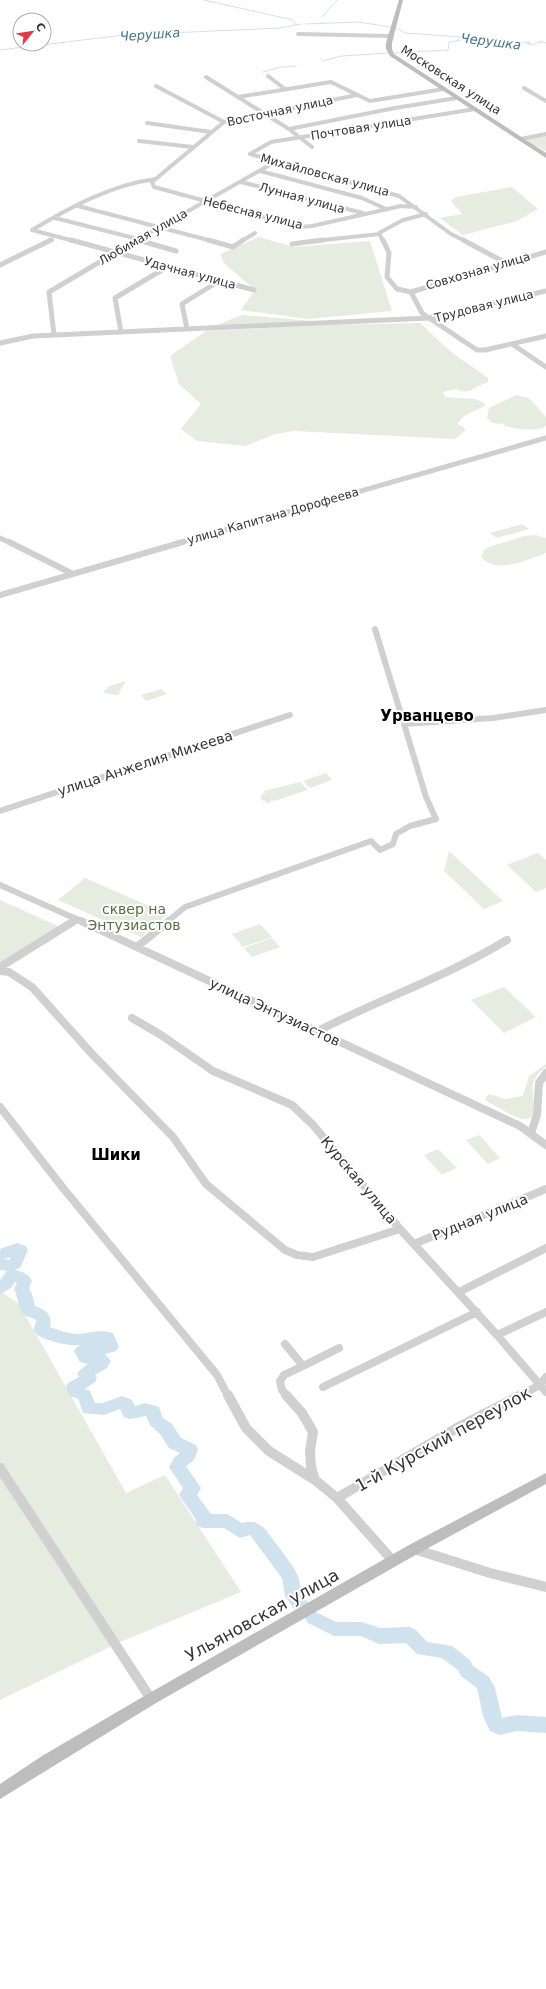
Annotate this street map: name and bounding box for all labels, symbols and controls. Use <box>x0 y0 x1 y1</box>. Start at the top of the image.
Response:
north arrow <box>12 12 52 52</box>
text: С <box>33 21 48 34</box>
water label: Черушка <box>119 25 181 44</box>
water label: Черушка <box>460 30 522 53</box>
street label: Московская улица <box>398 42 504 118</box>
street label: Восточная улица <box>226 93 334 129</box>
street label: Почтовая улица <box>310 113 412 143</box>
street label: Михайловская улица <box>259 151 391 199</box>
street label: Лунная улица <box>258 180 346 216</box>
street label: Небесная улица <box>202 194 304 232</box>
street label: Любимая улица <box>96 206 190 268</box>
street label: Совхозная улица <box>424 249 532 293</box>
street label: Удачная улица <box>143 254 237 292</box>
street label: Трудовая улица <box>432 287 535 325</box>
street label: улица Капитана Дорофеева <box>186 485 360 547</box>
district label: Урванцево <box>380 707 474 725</box>
street label: улица Анжелия Михеева <box>55 727 235 799</box>
park label: сквер на Энтузиастов <box>87 901 181 933</box>
street label: улица Энтузиастов <box>207 975 343 1049</box>
street label: Курская улица <box>318 1133 400 1227</box>
district label: Шики <box>91 1146 141 1164</box>
street label: Рудная улица <box>430 1191 530 1243</box>
street label: 1-й Курский переулок <box>352 1382 534 1496</box>
street label: Ульяновская улица <box>182 1564 342 1666</box>

